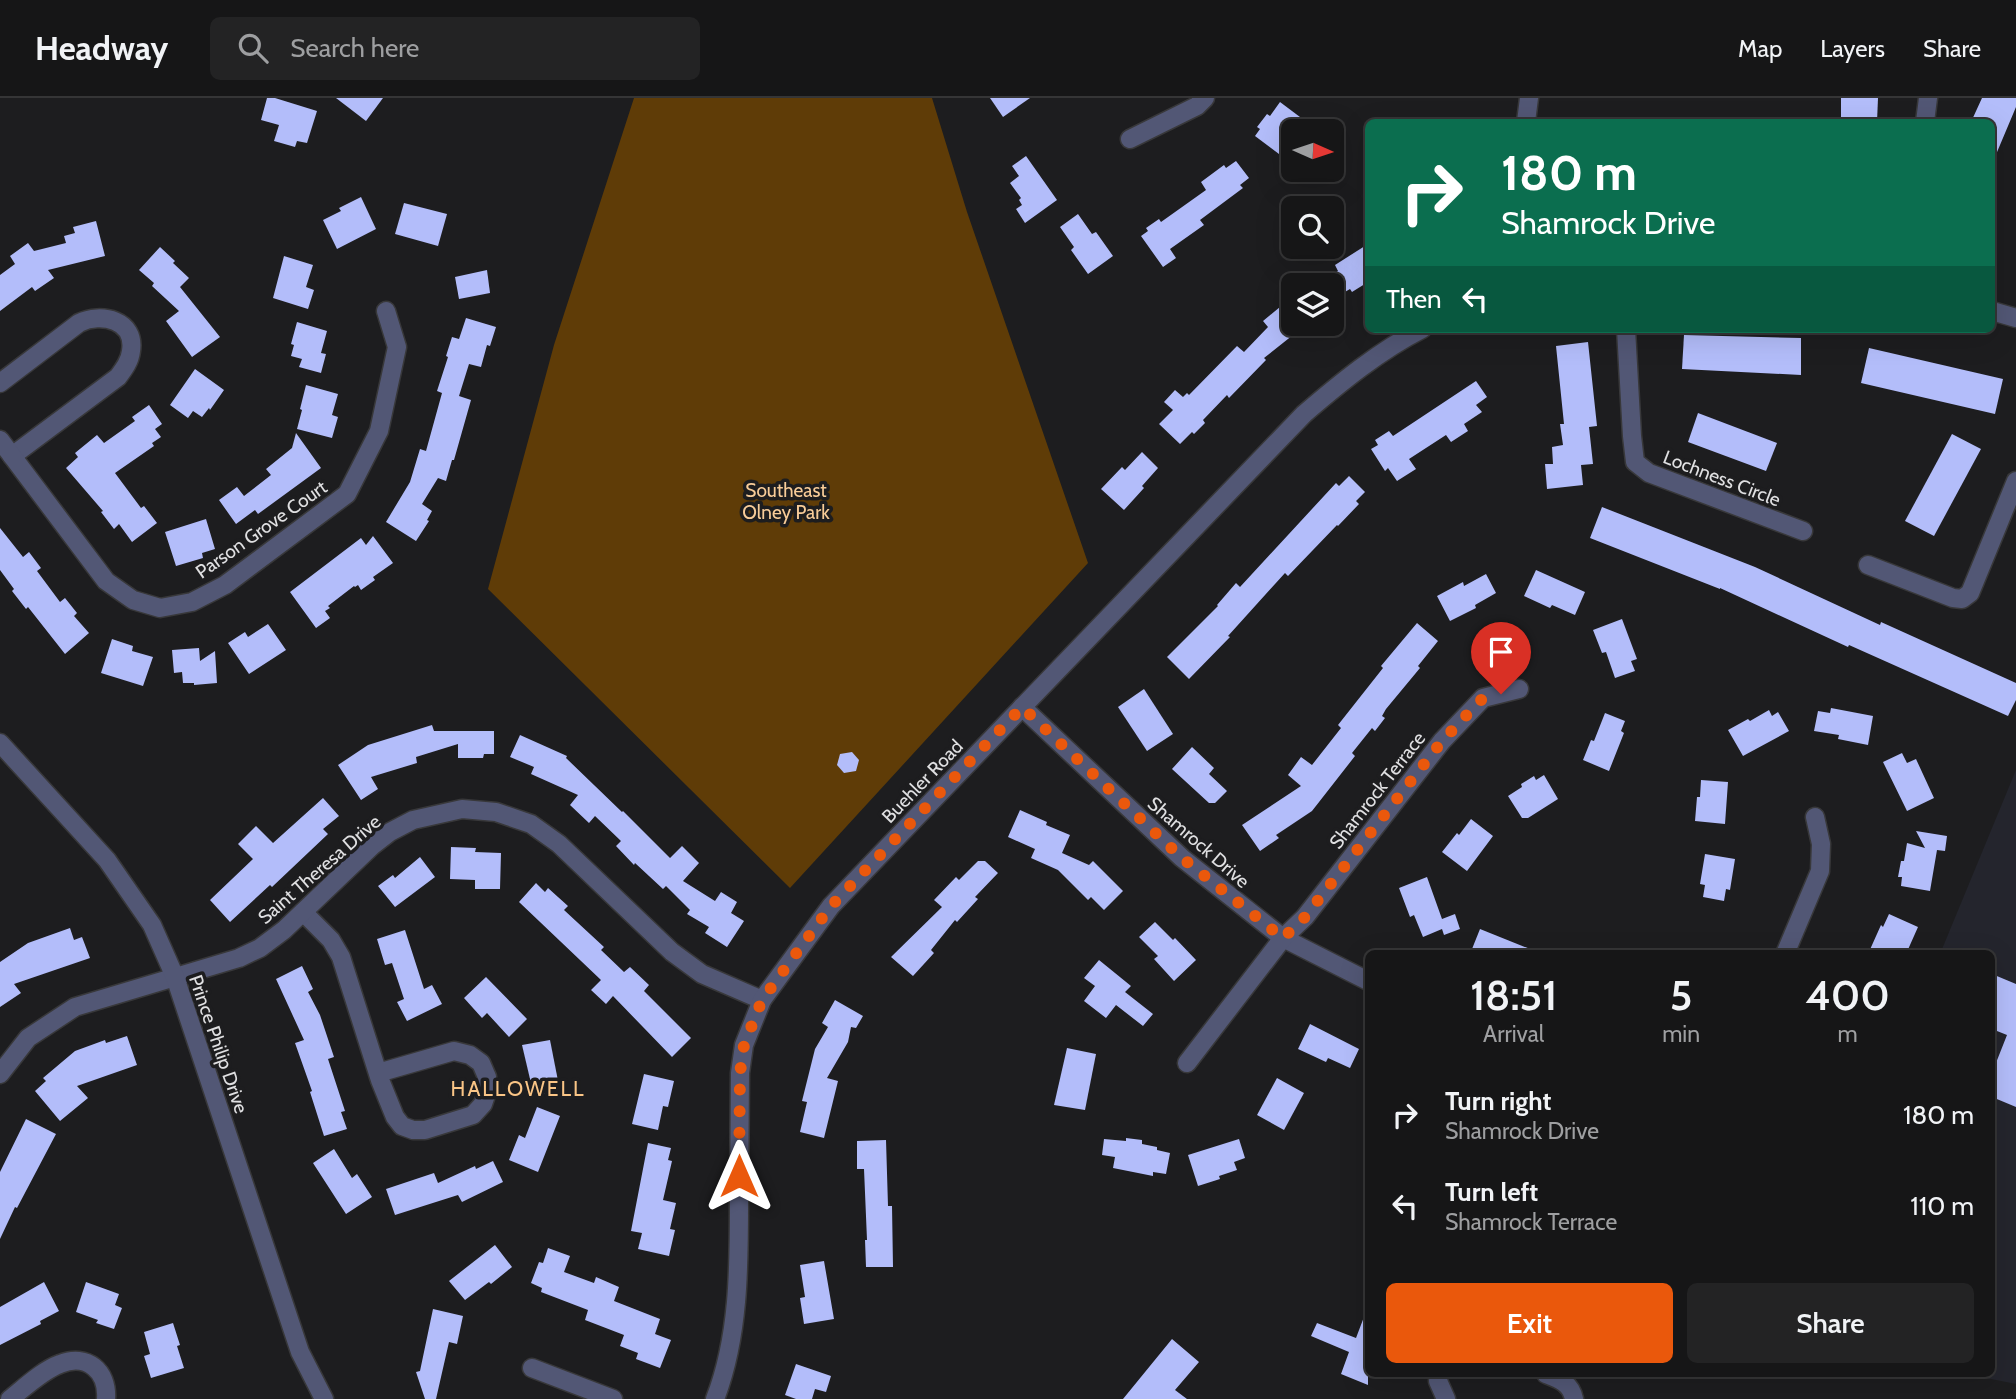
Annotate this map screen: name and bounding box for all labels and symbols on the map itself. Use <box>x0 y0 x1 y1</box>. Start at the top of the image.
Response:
north arrow <box>1281 119 1344 182</box>
street label: Lochness Circle <box>1660 446 1784 511</box>
street label: Parson Grove Court <box>191 475 332 583</box>
park label: Southeast Olney Park <box>742 479 830 524</box>
pin <box>1471 622 1531 694</box>
street label: Shamrock Terrace <box>1325 727 1430 853</box>
street label: Buehler Road <box>877 735 968 828</box>
street label: Shamrock Drive <box>1143 792 1254 893</box>
street label: Saint Theresa Drive <box>253 810 385 929</box>
street label: Prince Philip Drive <box>184 972 253 1117</box>
district label: HALLOWELL <box>451 1076 585 1101</box>
position arrow <box>702 1139 776 1213</box>

